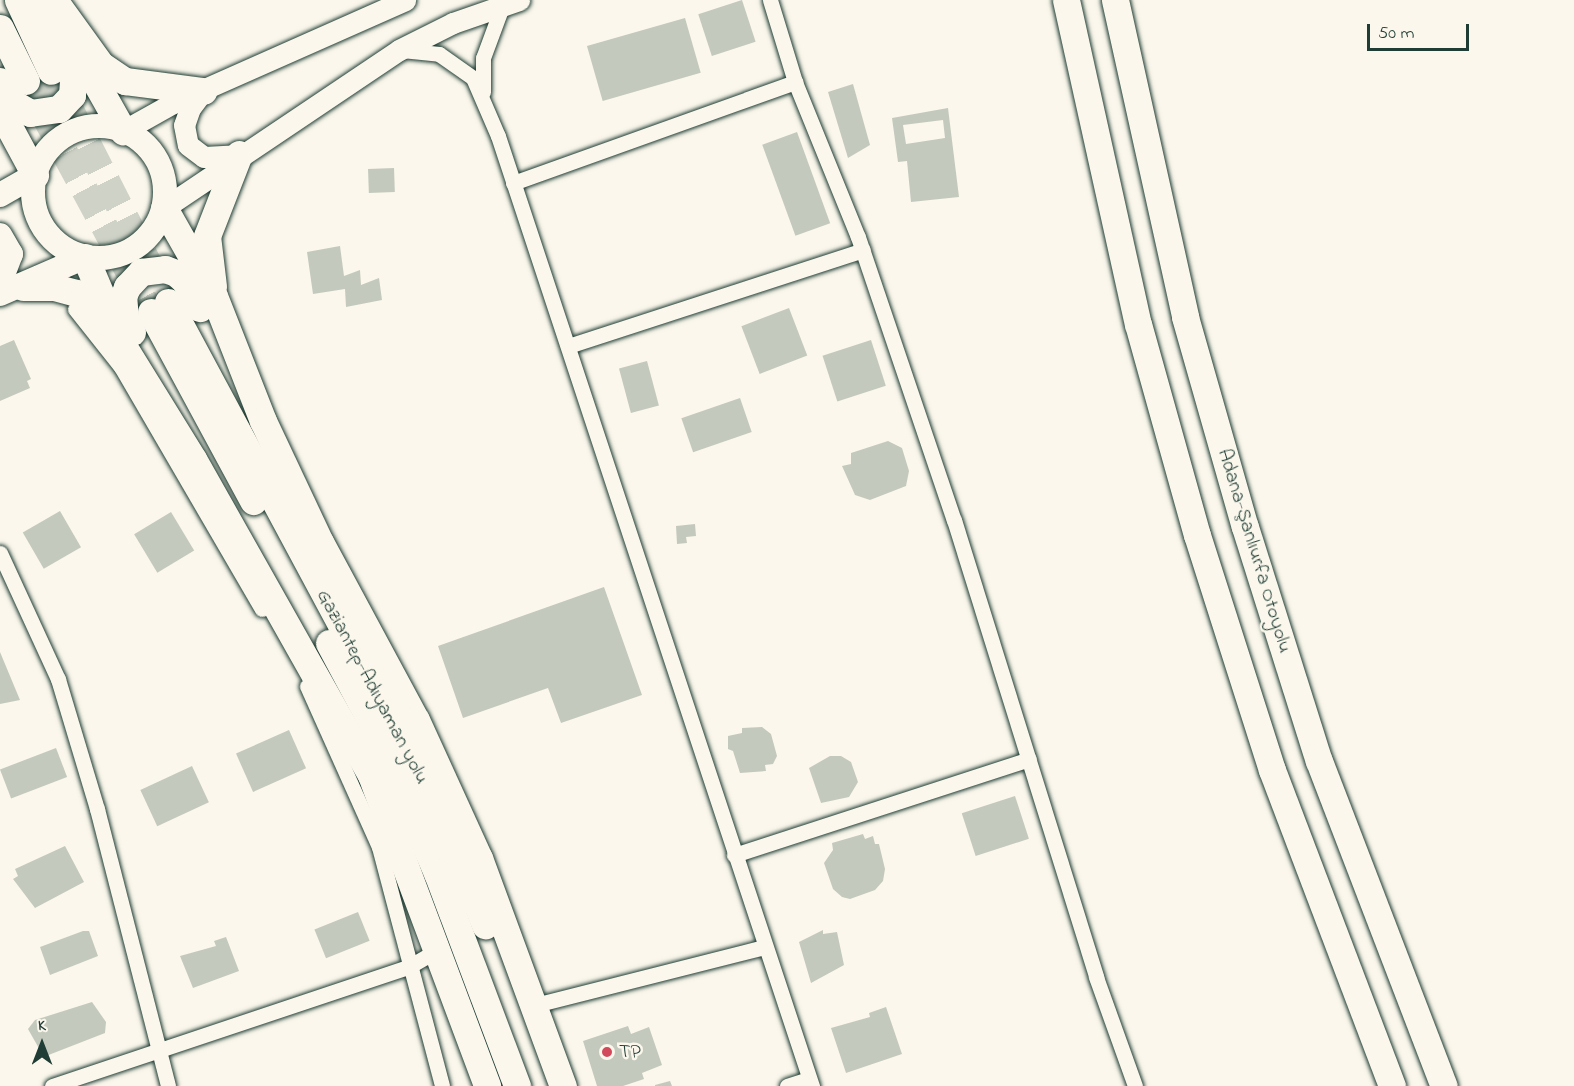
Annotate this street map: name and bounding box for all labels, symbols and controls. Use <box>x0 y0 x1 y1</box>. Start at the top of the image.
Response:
scale bar <box>1370 12 1472 50</box>
text: 50 m <box>1378 21 1415 47</box>
street label: Adana-Şanlıurfa Otoyolu <box>1212 446 1296 656</box>
street label: Gaziantep-Adıyaman yolu <box>311 586 433 788</box>
north arrow <box>12 1014 72 1074</box>
text: K <box>38 1014 46 1038</box>
place label: TP <box>619 1040 641 1064</box>
marker: TP <box>600 1045 614 1059</box>

